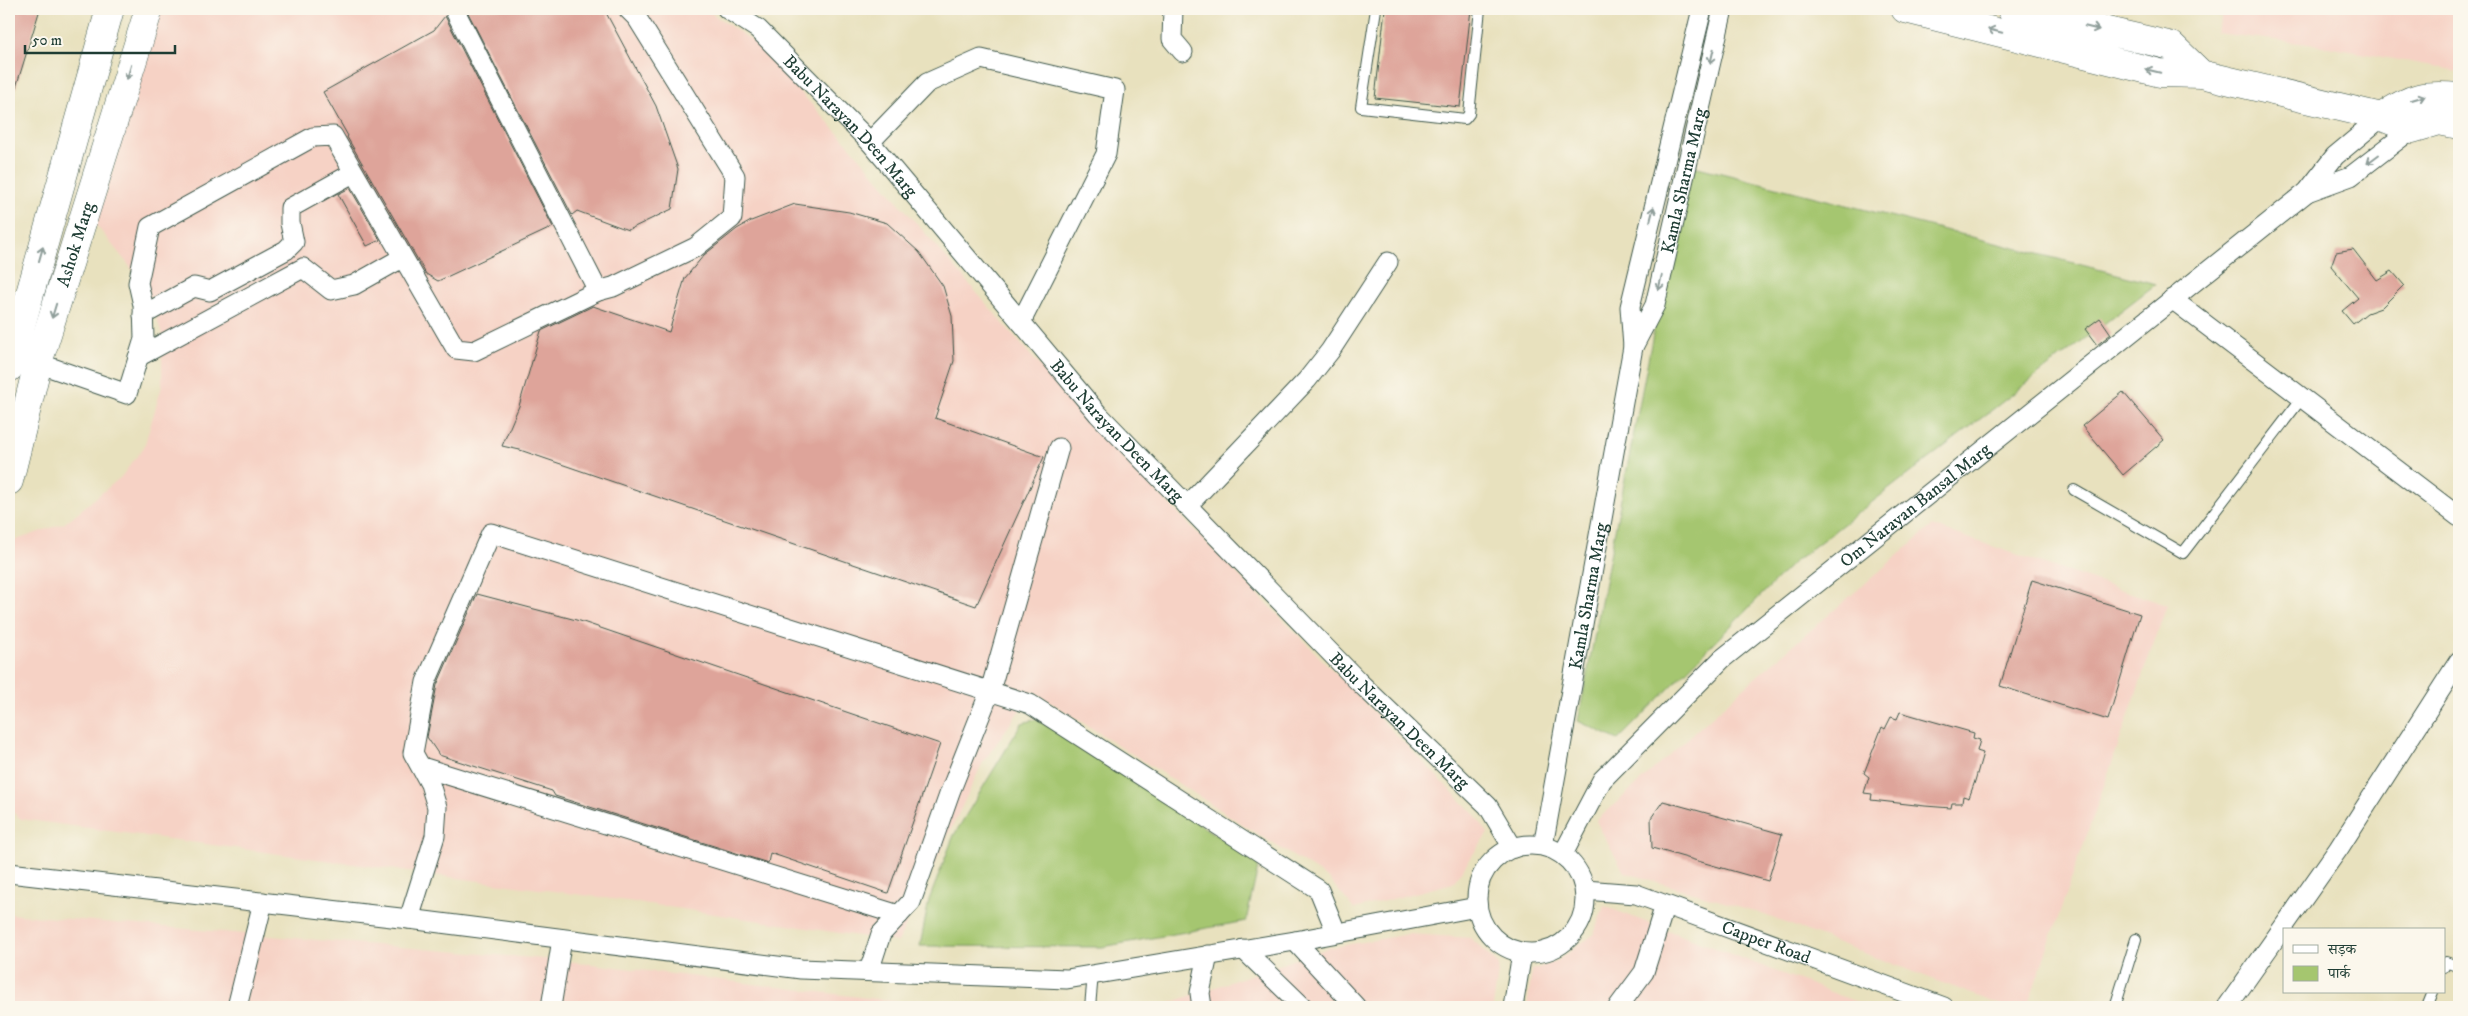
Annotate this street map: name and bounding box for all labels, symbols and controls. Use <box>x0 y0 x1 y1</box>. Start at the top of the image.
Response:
scale bar <box>25 22 175 54</box>
one-way arrow <box>2084 24 2100 33</box>
one-way arrow <box>1988 26 2004 36</box>
text: 50 m <box>32 31 62 50</box>
one-way arrow <box>1707 48 1716 64</box>
street label: Babu Narayan Deen Marg <box>778 51 922 202</box>
one-way arrow <box>124 64 133 79</box>
one-way arrow <box>2145 66 2161 75</box>
one-way arrow <box>2410 93 2426 103</box>
street label: Kamla Sharma Marg <box>1657 106 1712 256</box>
one-way arrow <box>2367 153 2380 164</box>
street label: Ashok Marg <box>53 199 100 290</box>
one-way arrow <box>1648 207 1657 223</box>
one-way arrow <box>37 246 46 262</box>
one-way arrow <box>1655 274 1664 290</box>
one-way arrow <box>49 302 59 318</box>
street label: Babu Narayan Deen Marg <box>1045 355 1188 507</box>
street label: Om Narayan Bansal Marg <box>1836 439 1996 573</box>
street label: Kamla Sharma Marg <box>1565 521 1613 671</box>
street label: Babu Narayan Deen Marg <box>1324 648 1474 794</box>
street label: Capper Road <box>1719 916 1813 969</box>
legend <box>2283 928 2446 994</box>
text: सड़क <box>2327 940 2357 959</box>
text: पार्क <box>2327 964 2351 983</box>

